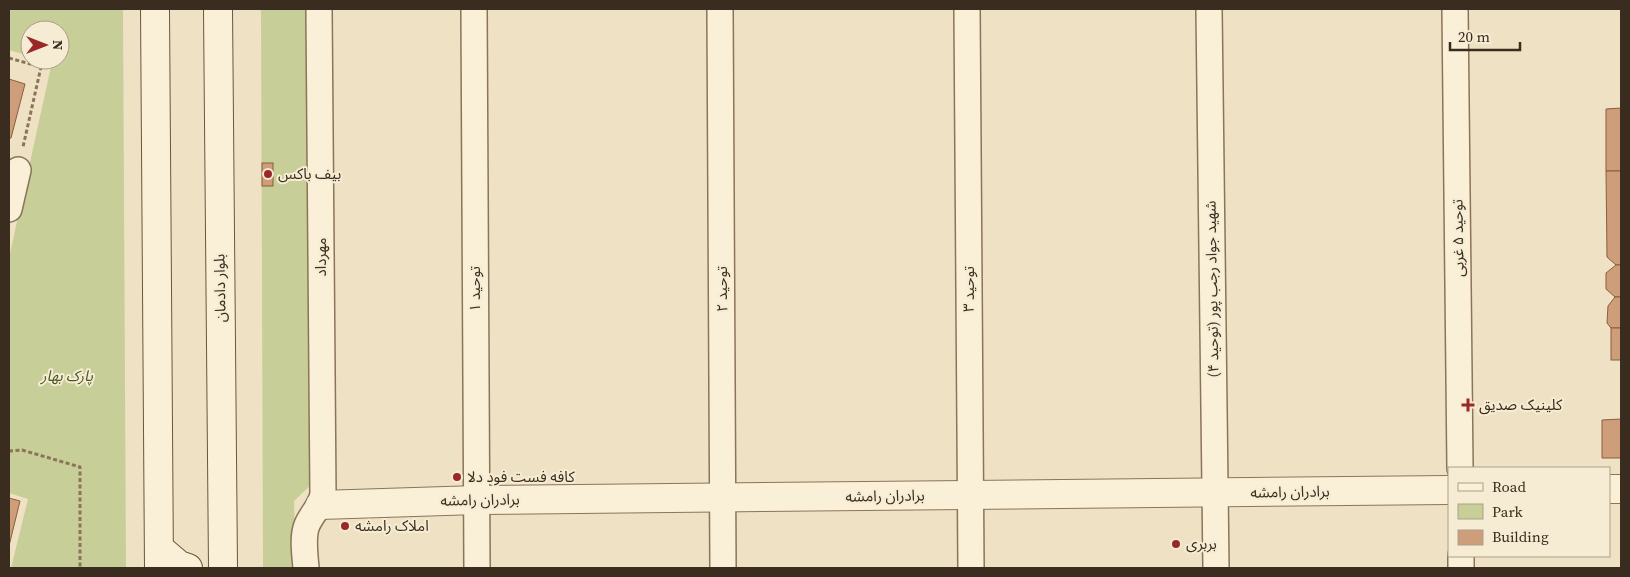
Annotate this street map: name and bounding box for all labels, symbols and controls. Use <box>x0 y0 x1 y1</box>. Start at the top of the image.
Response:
north arrow <box>20 20 70 70</box>
scale bar <box>1450 20 1520 52</box>
text: 20 m <box>1458 26 1490 47</box>
text: N <box>48 40 68 50</box>
place label: بیف باکس <box>278 163 341 184</box>
marker: بیف باکس <box>262 168 274 180</box>
street label: توحید ۵ غربی <box>1446 199 1469 277</box>
street label: شهید جواد رجب پور (توحید ۴) <box>1199 200 1224 378</box>
street label: مهرداد <box>310 238 331 276</box>
street label: بلوار دادمان <box>208 254 231 322</box>
street label: توحید ۱ <box>464 266 485 312</box>
street label: توحید ۲ <box>711 266 732 312</box>
street label: توحید ۳ <box>958 266 979 312</box>
park label: پارک بهار <box>40 365 93 386</box>
place label: کلینیک صدیق <box>1479 394 1563 415</box>
marker: کلینیک صدیق <box>1461 398 1475 412</box>
place label: کافه فست فود دلا <box>467 466 576 487</box>
legend <box>1448 467 1610 557</box>
marker: کافه فست فود دلا <box>451 471 463 483</box>
text: Road <box>1492 476 1526 497</box>
street label: برادران رامشه <box>1250 480 1330 503</box>
street label: برادران رامشه <box>845 484 925 507</box>
street label: برادران رامشه <box>440 488 520 511</box>
text: Park <box>1492 501 1524 522</box>
place label: املاک رامشه <box>355 515 429 536</box>
marker: املاک رامشه <box>339 520 351 532</box>
text: Building <box>1492 526 1549 547</box>
place label: بربری <box>1186 533 1217 554</box>
marker: بربری <box>1170 538 1182 550</box>

